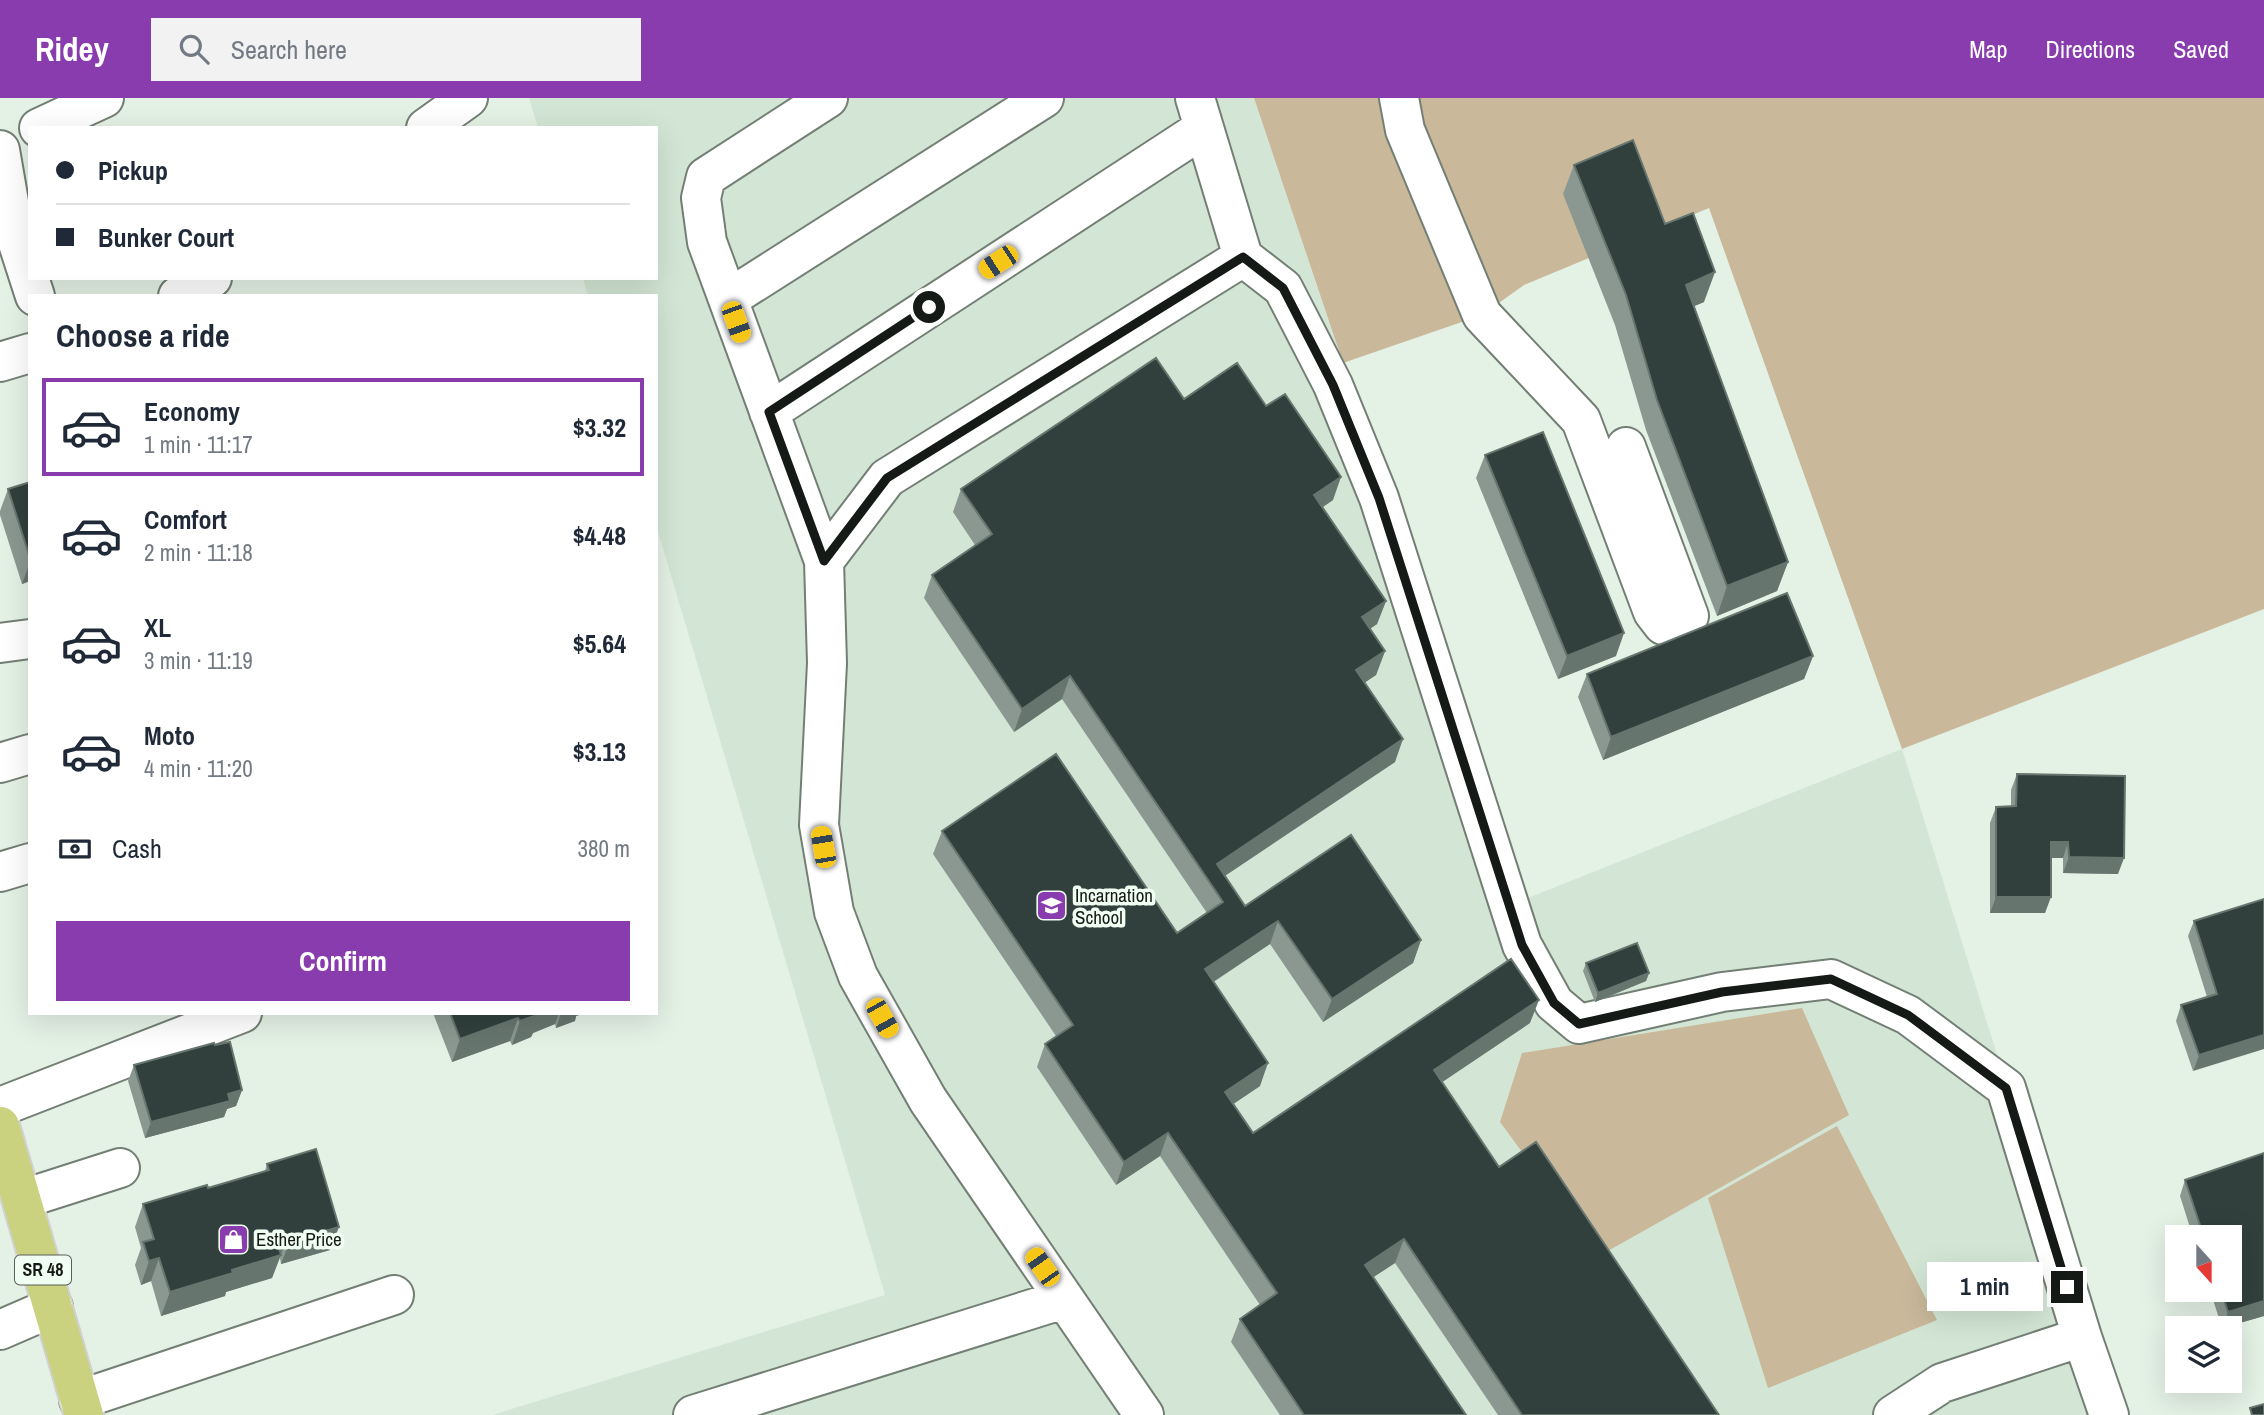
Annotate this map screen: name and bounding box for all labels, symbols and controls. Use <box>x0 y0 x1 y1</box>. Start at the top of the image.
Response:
search box <box>151 18 641 81</box>
text: Ridey <box>35 27 109 71</box>
icon: search <box>175 30 213 68</box>
text: Search here <box>231 32 347 67</box>
text: Map <box>1969 33 2007 65</box>
text: Directions <box>2045 33 2135 65</box>
text: Saved <box>2173 33 2229 65</box>
text: Pickup <box>98 153 168 188</box>
text: Bunker Court <box>98 220 234 255</box>
car <box>975 242 1022 282</box>
route start <box>913 291 945 323</box>
car <box>719 299 754 345</box>
text: Choose a ride <box>56 314 230 357</box>
text: Economy <box>144 394 240 429</box>
icon: car <box>60 396 123 459</box>
text: $3.32 <box>573 410 626 445</box>
text: 1 min · 11:17 <box>144 429 253 460</box>
text: Comfort <box>144 502 227 537</box>
icon: car <box>60 504 123 567</box>
text: $4.48 <box>573 518 626 553</box>
text: 2 min · 11:18 <box>144 537 253 568</box>
text: XL <box>144 610 171 645</box>
icon: car <box>60 612 123 675</box>
text: $5.64 <box>573 626 626 661</box>
text: 3 min · 11:19 <box>144 645 253 676</box>
text: Moto <box>144 718 195 753</box>
icon: car <box>60 720 123 783</box>
text: $3.13 <box>573 734 626 769</box>
text: 4 min · 11:20 <box>144 753 253 784</box>
car <box>810 824 837 870</box>
icon: cash <box>56 830 94 868</box>
text: Cash <box>112 831 162 866</box>
text: 380 m <box>578 833 630 864</box>
place label: Incarnation School <box>1075 882 1153 930</box>
school or university icon: Incarnation School <box>1035 889 1069 923</box>
button: Confirm <box>56 921 630 1001</box>
car <box>863 995 902 1041</box>
shop icon: Esther Price <box>216 1222 250 1256</box>
north arrow <box>2165 1225 2242 1302</box>
map controls <box>2165 1225 2242 1393</box>
place label: Esther Price <box>256 1226 342 1252</box>
car <box>1022 1244 1063 1290</box>
road number: SR 48 <box>15 1255 71 1284</box>
callout: 1 min <box>1927 1262 2042 1312</box>
text: 1 min <box>1960 1271 2010 1302</box>
route end <box>2051 1271 2083 1303</box>
button: layers <box>2165 1316 2242 1393</box>

